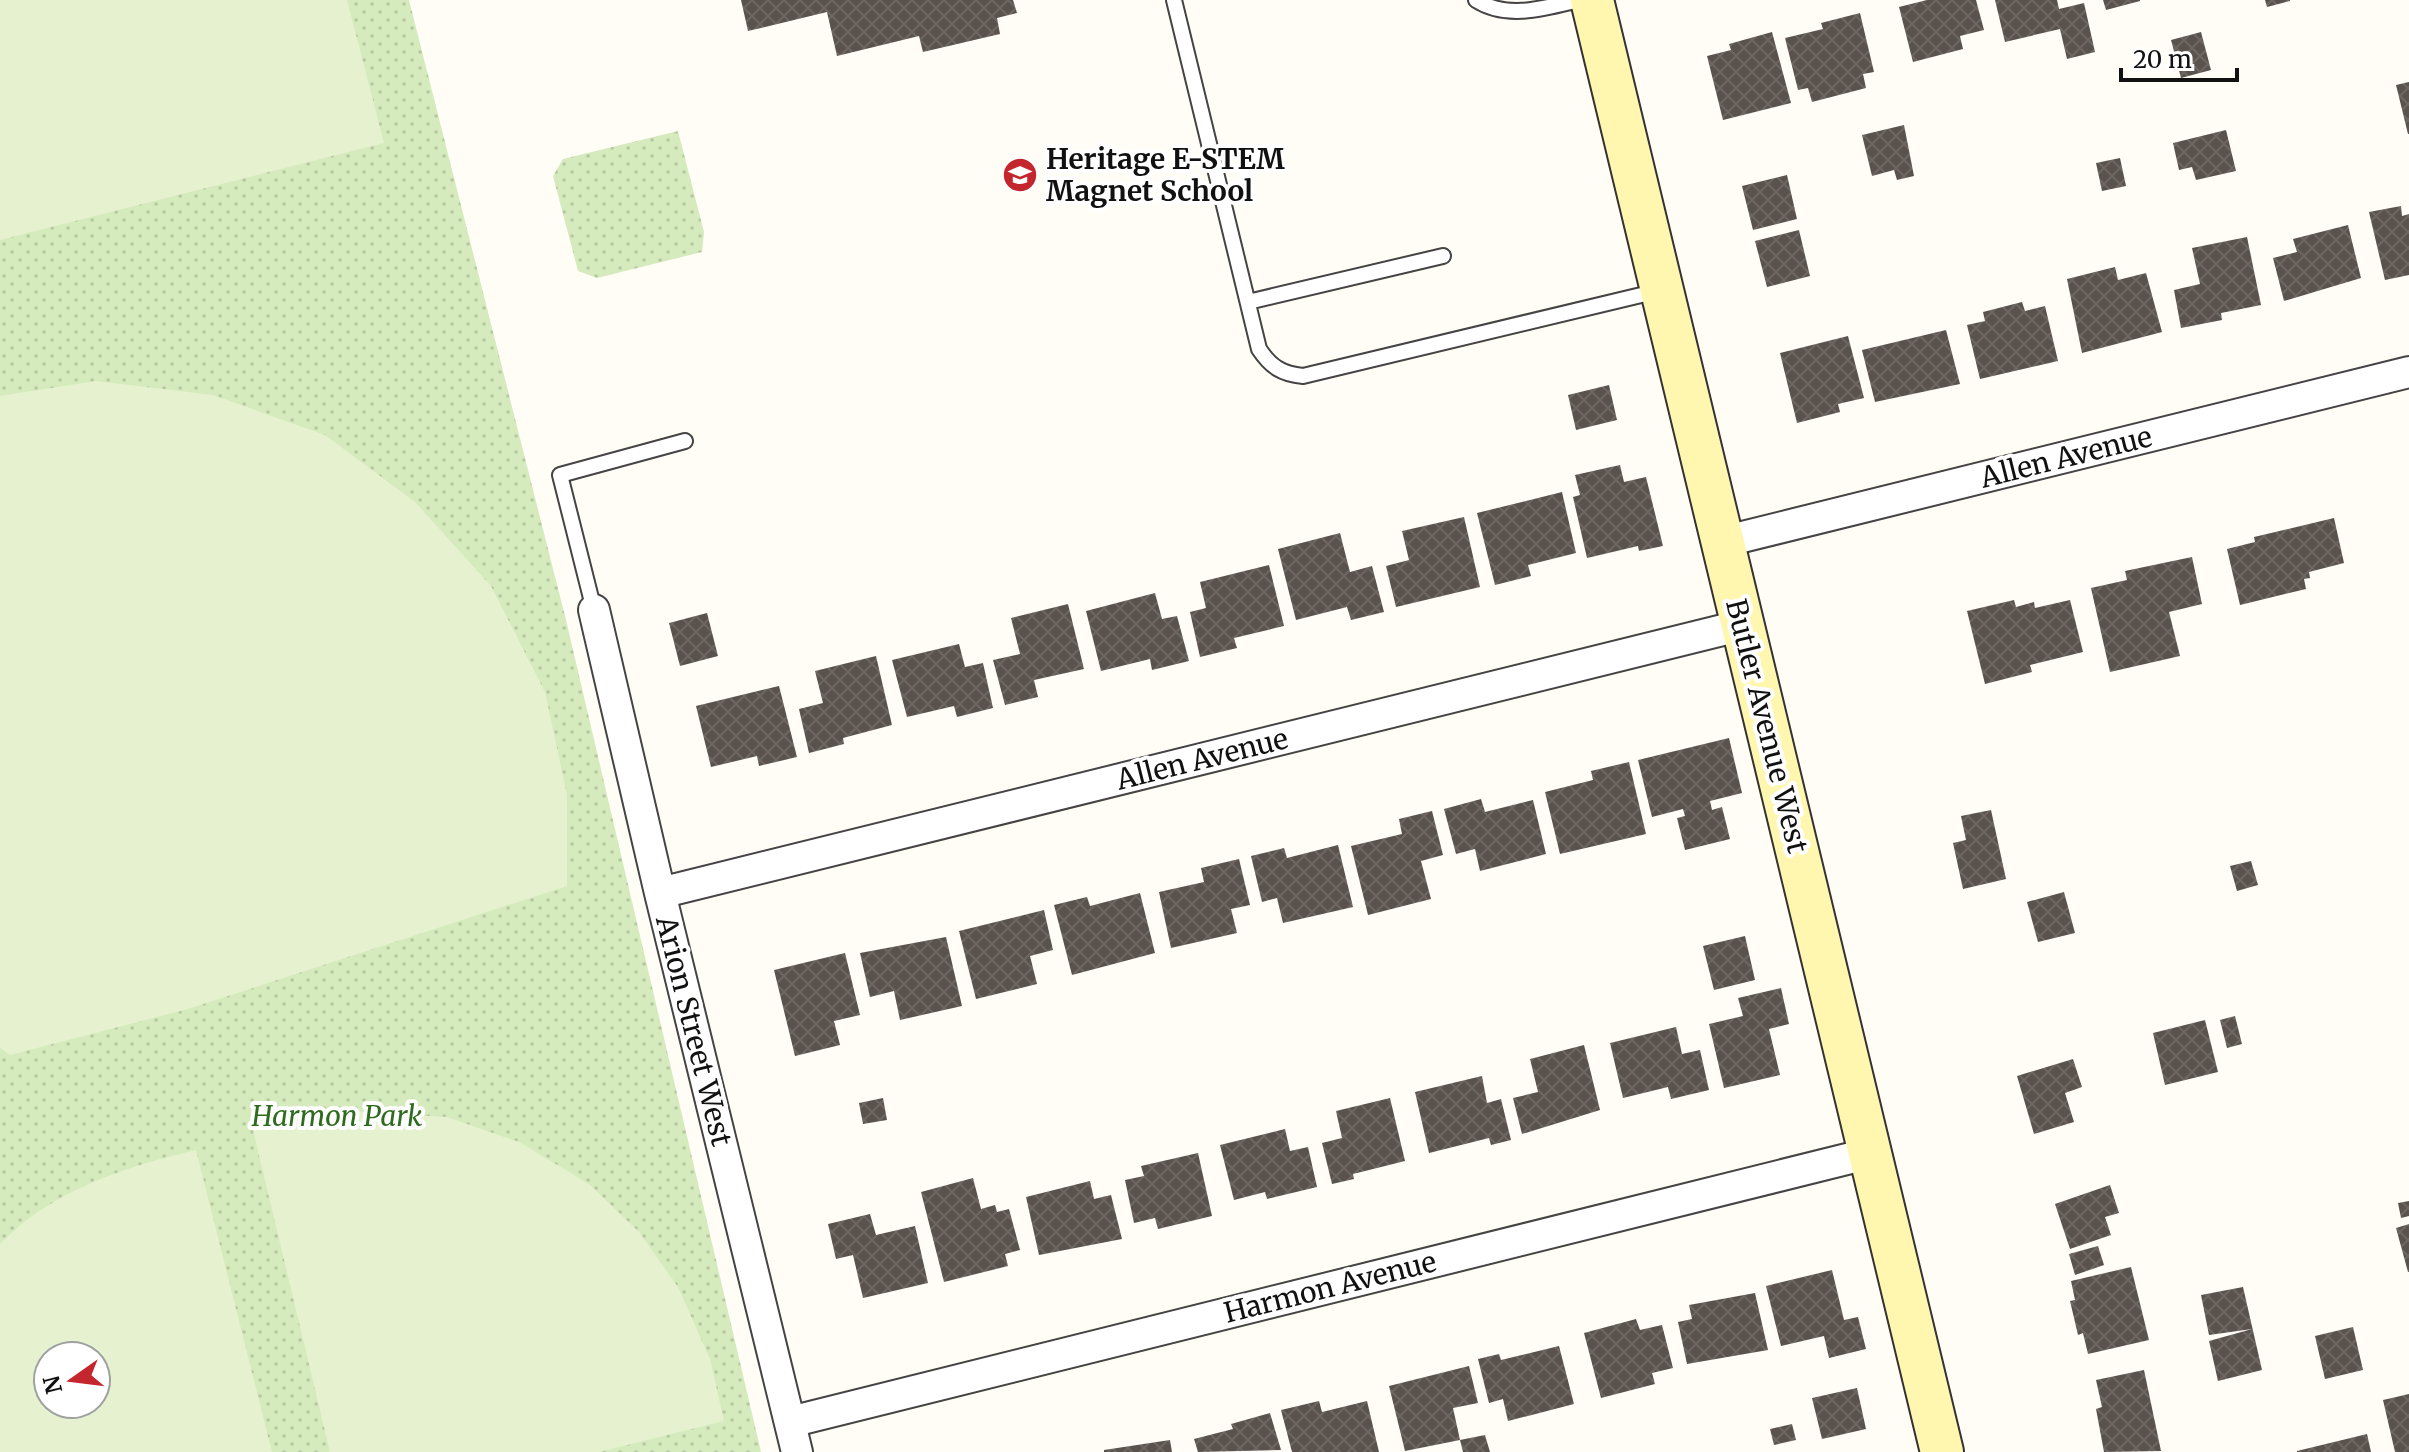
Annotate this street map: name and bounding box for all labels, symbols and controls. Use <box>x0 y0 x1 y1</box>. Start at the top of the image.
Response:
scale bar <box>2121 32 2237 82</box>
text: 20 m <box>2133 44 2192 75</box>
place label: Heritage E-STEM Magnet School <box>1046 141 1285 209</box>
school or university icon: Heritage E-STEM Magnet School <box>1001 156 1039 194</box>
street label: Allen Avenue <box>1976 418 2156 496</box>
street label: Butler Avenue West <box>1718 595 1816 857</box>
street label: Allen Avenue <box>1112 720 1292 798</box>
street label: Arion Street West <box>648 911 740 1150</box>
park label: Harmon Park <box>251 1098 422 1134</box>
street label: Harmon Avenue <box>1220 1243 1440 1331</box>
north arrow <box>32 1340 112 1420</box>
text: N <box>37 1372 68 1397</box>

